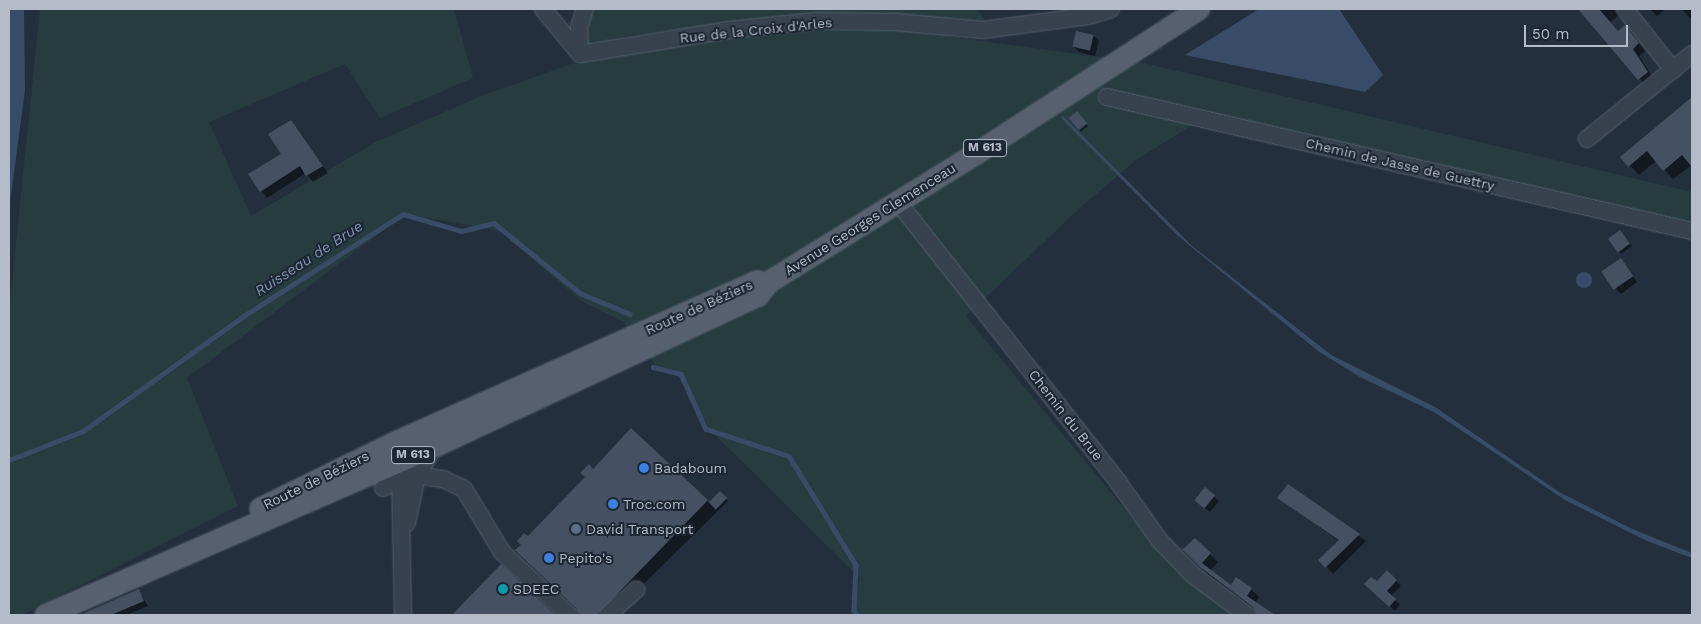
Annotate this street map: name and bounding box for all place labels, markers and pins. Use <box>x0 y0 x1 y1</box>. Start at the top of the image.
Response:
place label: Badaboum <box>654 460 727 476</box>
marker: Badaboum <box>638 462 650 474</box>
place label: Troc.com <box>623 496 685 512</box>
marker: Troc.com <box>607 498 619 510</box>
place label: David Transport <box>586 521 694 537</box>
marker: David Transport <box>570 523 582 535</box>
place label: Pepito's <box>559 550 612 566</box>
marker: Pepito's <box>543 552 555 564</box>
place label: SDEEC <box>513 581 559 597</box>
marker: SDEEC <box>497 583 509 595</box>

